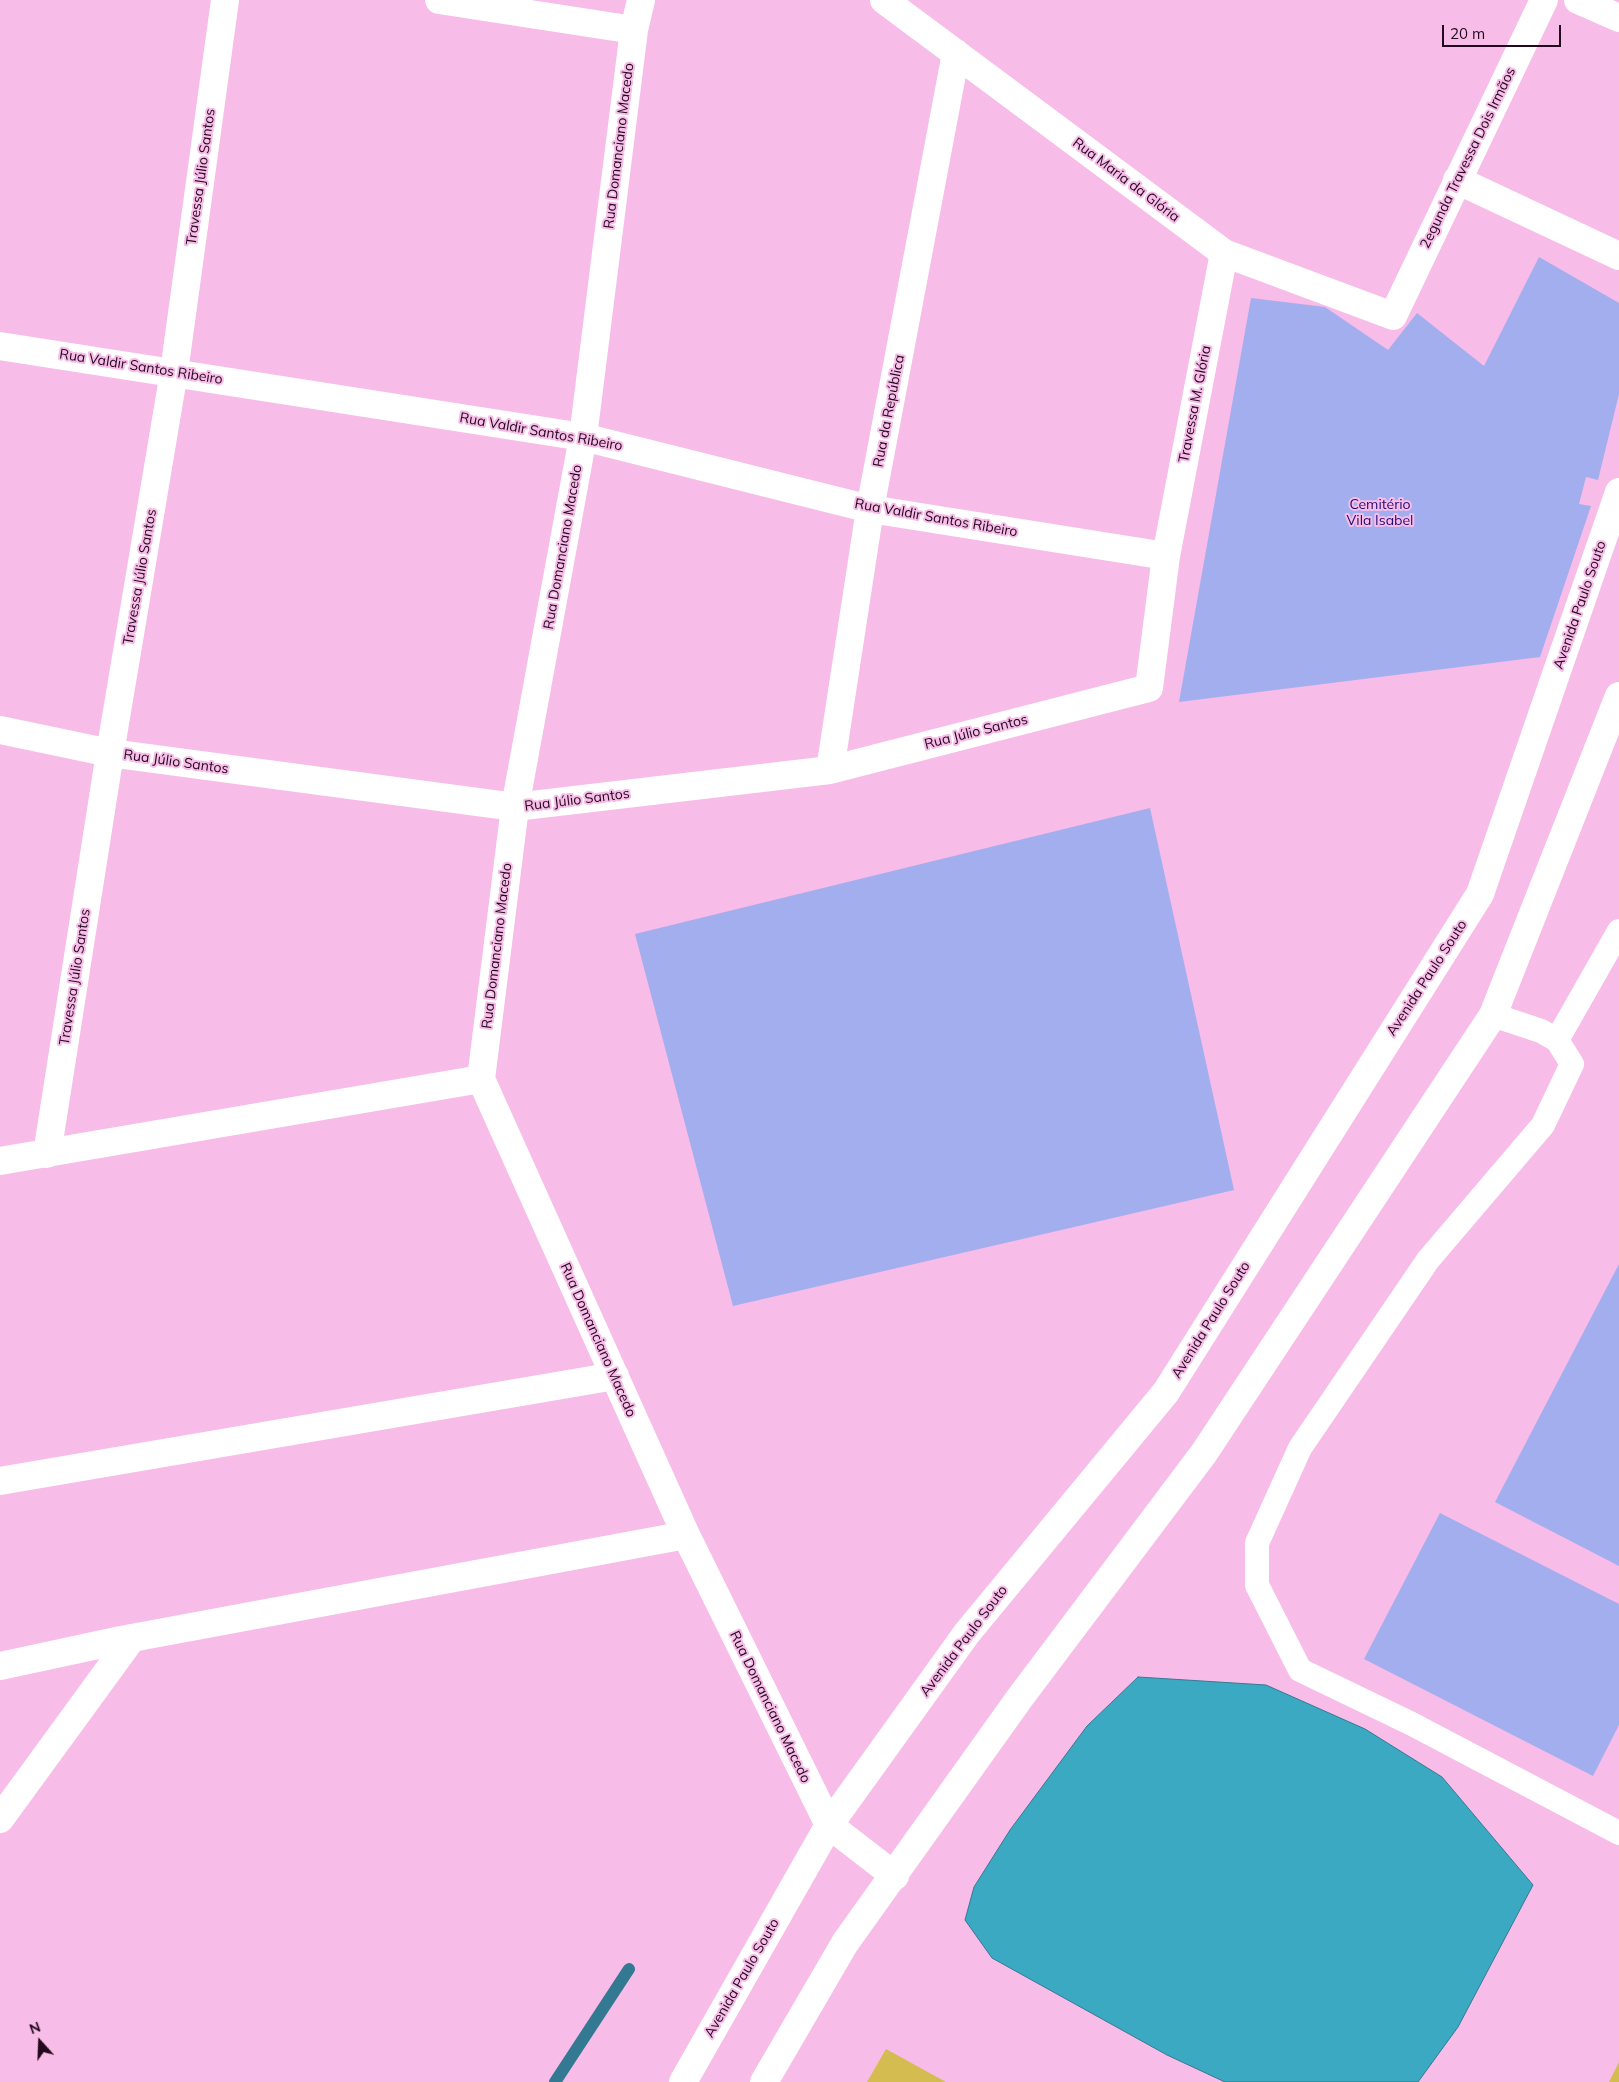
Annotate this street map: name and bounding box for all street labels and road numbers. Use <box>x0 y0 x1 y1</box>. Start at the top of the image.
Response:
street label: Rua Domanciano Macedo <box>600 62 638 230</box>
street label: 2egunda Travessa Dois Irmãos <box>1417 65 1519 251</box>
street label: Travessa Júlio Santos <box>183 108 219 246</box>
street label: Rua Maria da Glória <box>1069 134 1183 226</box>
street label: Travessa M. Glória <box>1175 344 1215 464</box>
street label: Rua Valdir Santos Ribeiro <box>58 346 224 388</box>
street label: Rua da República <box>870 353 908 469</box>
street label: Rua Valdir Santos Ribeiro <box>458 409 624 455</box>
street label: Rua Domanciano Macedo <box>540 463 586 631</box>
street label: Rua Valdir Santos Ribeiro <box>853 495 1019 541</box>
street label: Travessa Júlio Santos <box>120 508 160 646</box>
street label: Avenida Paulo Souto <box>1550 539 1610 671</box>
street label: Rua Júlio Santos <box>923 711 1029 753</box>
street label: Rua Júlio Santos <box>122 746 230 778</box>
street label: Rua Júlio Santos <box>523 785 631 815</box>
street label: Rua Domanciano Macedo <box>478 862 516 1030</box>
street label: Travessa Júlio Santos <box>56 908 94 1046</box>
street label: Avenida Paulo Souto <box>1383 917 1471 1039</box>
street label: Avenida Paulo Souto <box>1168 1258 1254 1382</box>
street label: Rua Domanciano Macedo <box>556 1260 640 1420</box>
street label: Avenida Paulo Souto <box>917 1582 1011 1700</box>
street label: Rua Domanciano Macedo <box>726 1628 814 1786</box>
street label: Avenida Paulo Souto <box>701 1915 783 2041</box>

